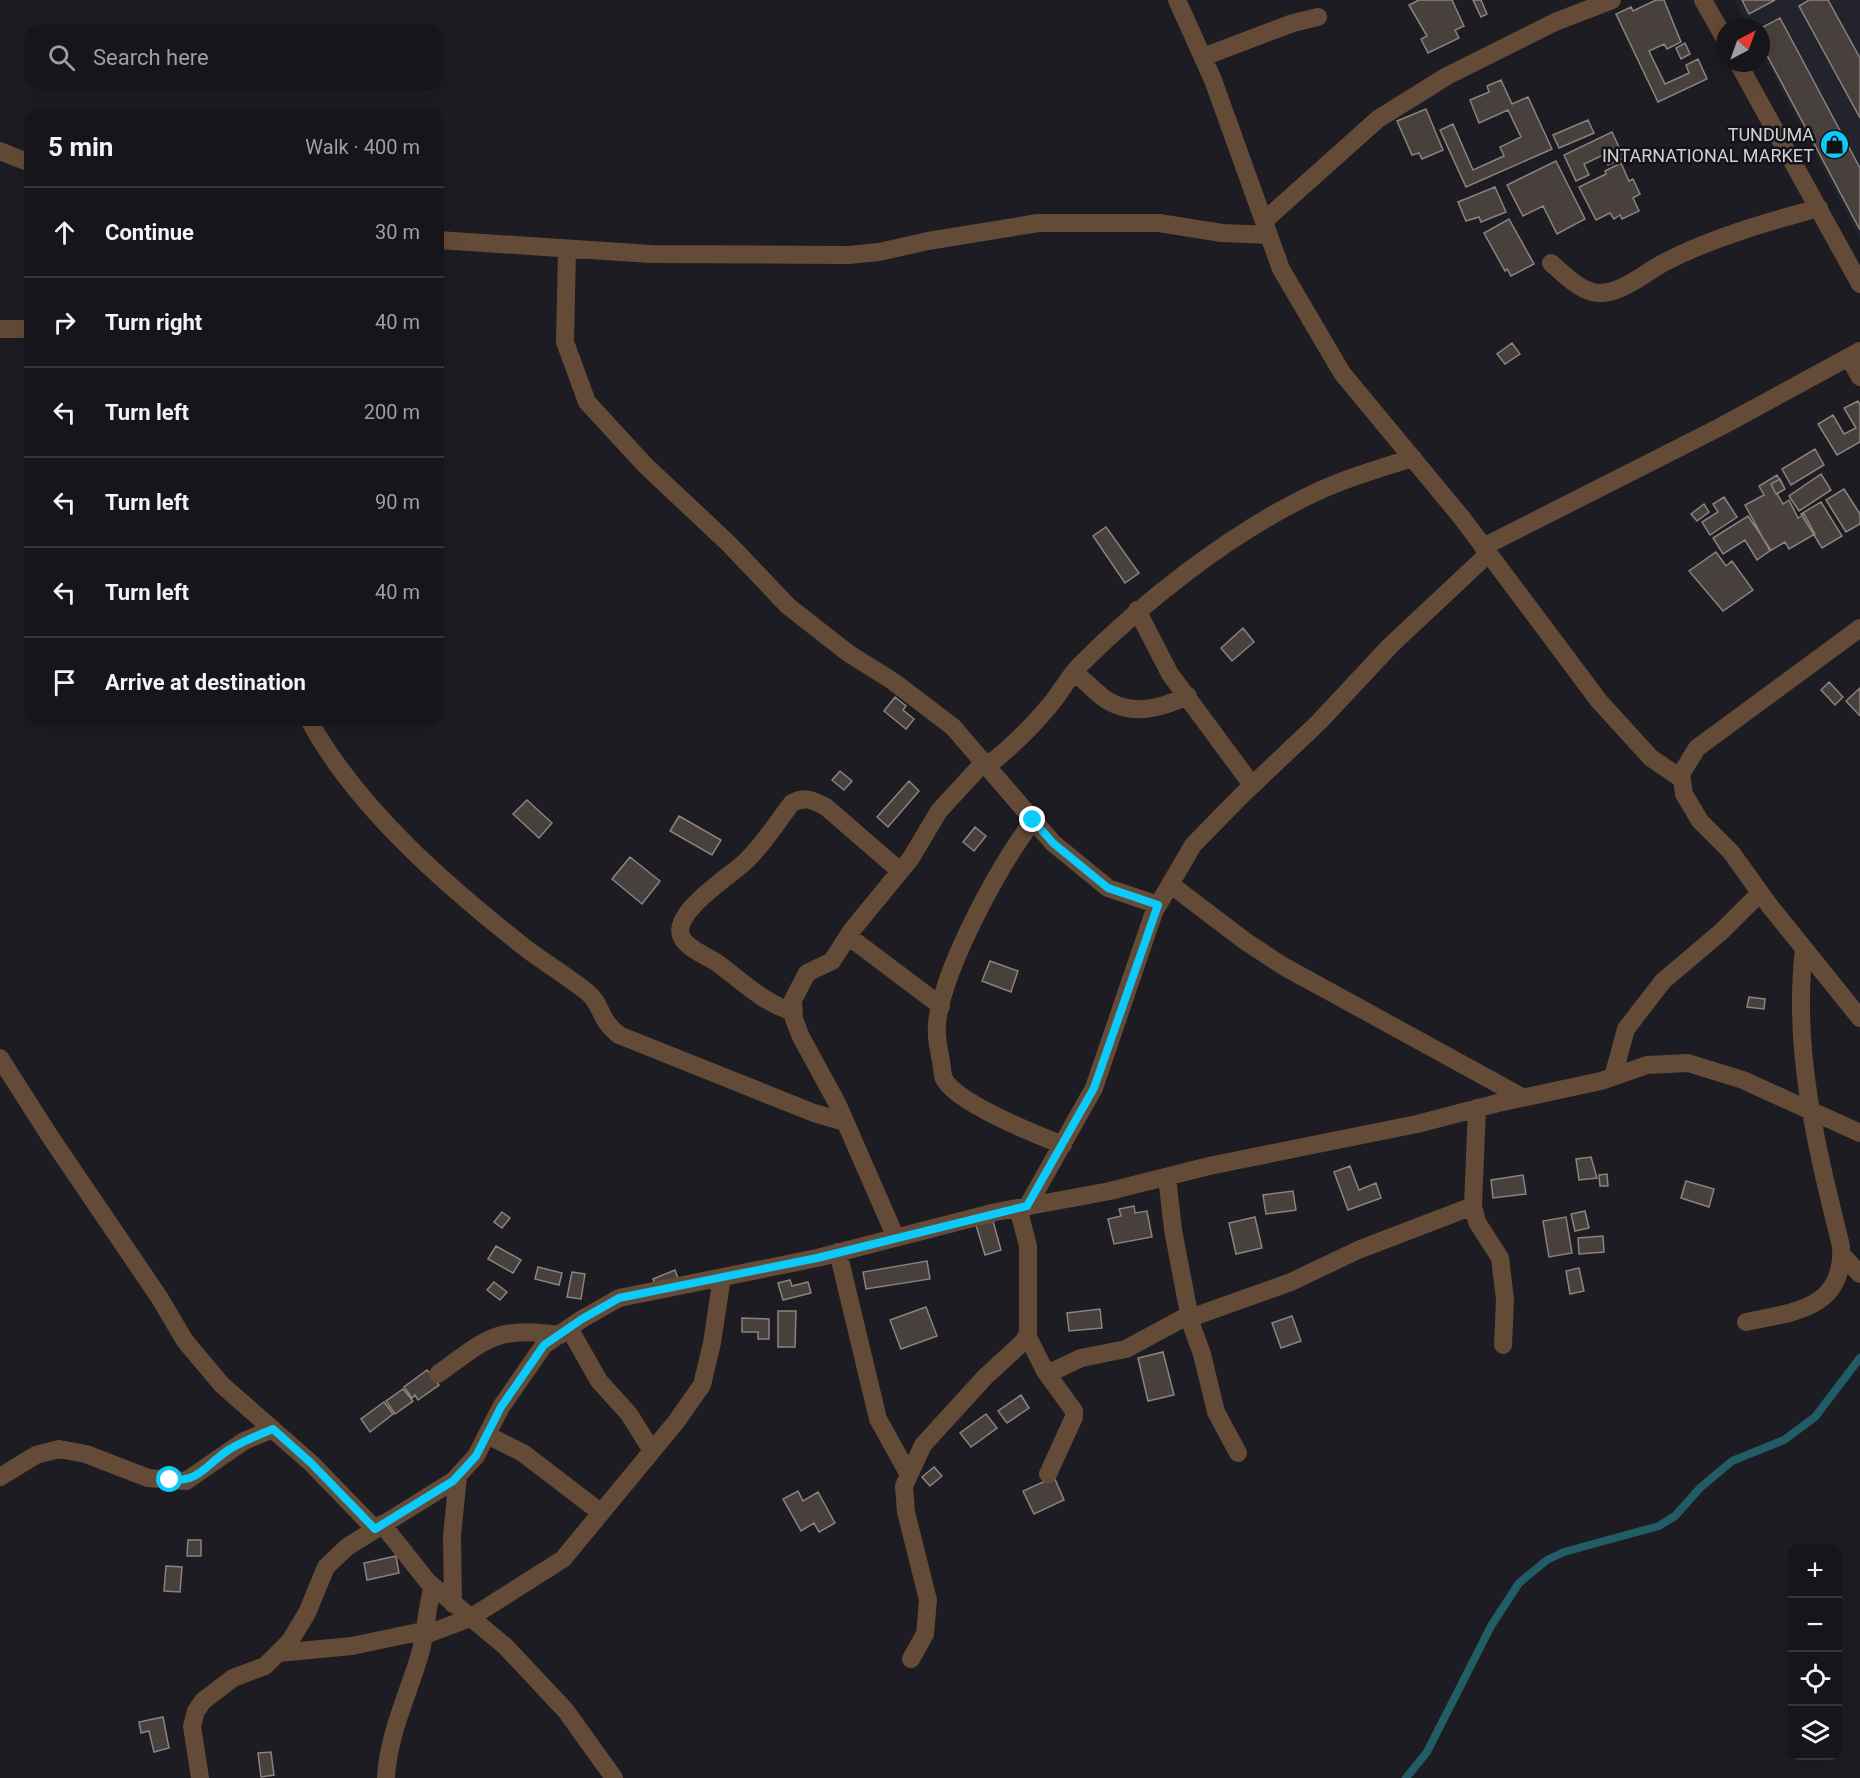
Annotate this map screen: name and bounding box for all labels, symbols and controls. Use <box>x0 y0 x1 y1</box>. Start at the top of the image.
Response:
north arrow <box>1716 18 1770 72</box>
search box <box>24 24 444 90</box>
icon: search <box>45 41 78 74</box>
text: Search here <box>93 45 209 70</box>
place label: TUNDUMA INTARNATIONAL MARKET <box>1602 124 1814 166</box>
shop icon: TUNDUMA INTARNATIONAL MARKET <box>1819 129 1851 161</box>
text: 5 min <box>48 132 113 162</box>
text: Walk · 400 m <box>305 135 420 159</box>
icon: ahead <box>48 216 81 249</box>
text: Continue <box>105 220 194 245</box>
text: 30 m <box>375 220 420 244</box>
icon: right <box>48 306 81 339</box>
text: Turn right <box>105 310 202 335</box>
text: 40 m <box>375 310 420 334</box>
icon: left <box>48 396 81 429</box>
text: Turn left <box>105 400 189 425</box>
text: 200 m <box>364 400 420 424</box>
icon: left <box>48 486 81 519</box>
text: Turn left <box>105 490 189 515</box>
text: 90 m <box>375 490 420 514</box>
icon: left <box>48 576 81 609</box>
text: Turn left <box>105 580 189 605</box>
text: 40 m <box>375 580 420 604</box>
icon: arrive <box>48 666 81 699</box>
text: Arrive at destination <box>105 670 306 695</box>
route end <box>1019 806 1045 832</box>
route start <box>156 1466 182 1492</box>
map controls <box>1788 1544 1842 1760</box>
button: + <box>1788 1544 1842 1598</box>
button: − <box>1788 1598 1842 1652</box>
button: locate <box>1788 1652 1842 1706</box>
button: layers <box>1788 1706 1842 1760</box>

